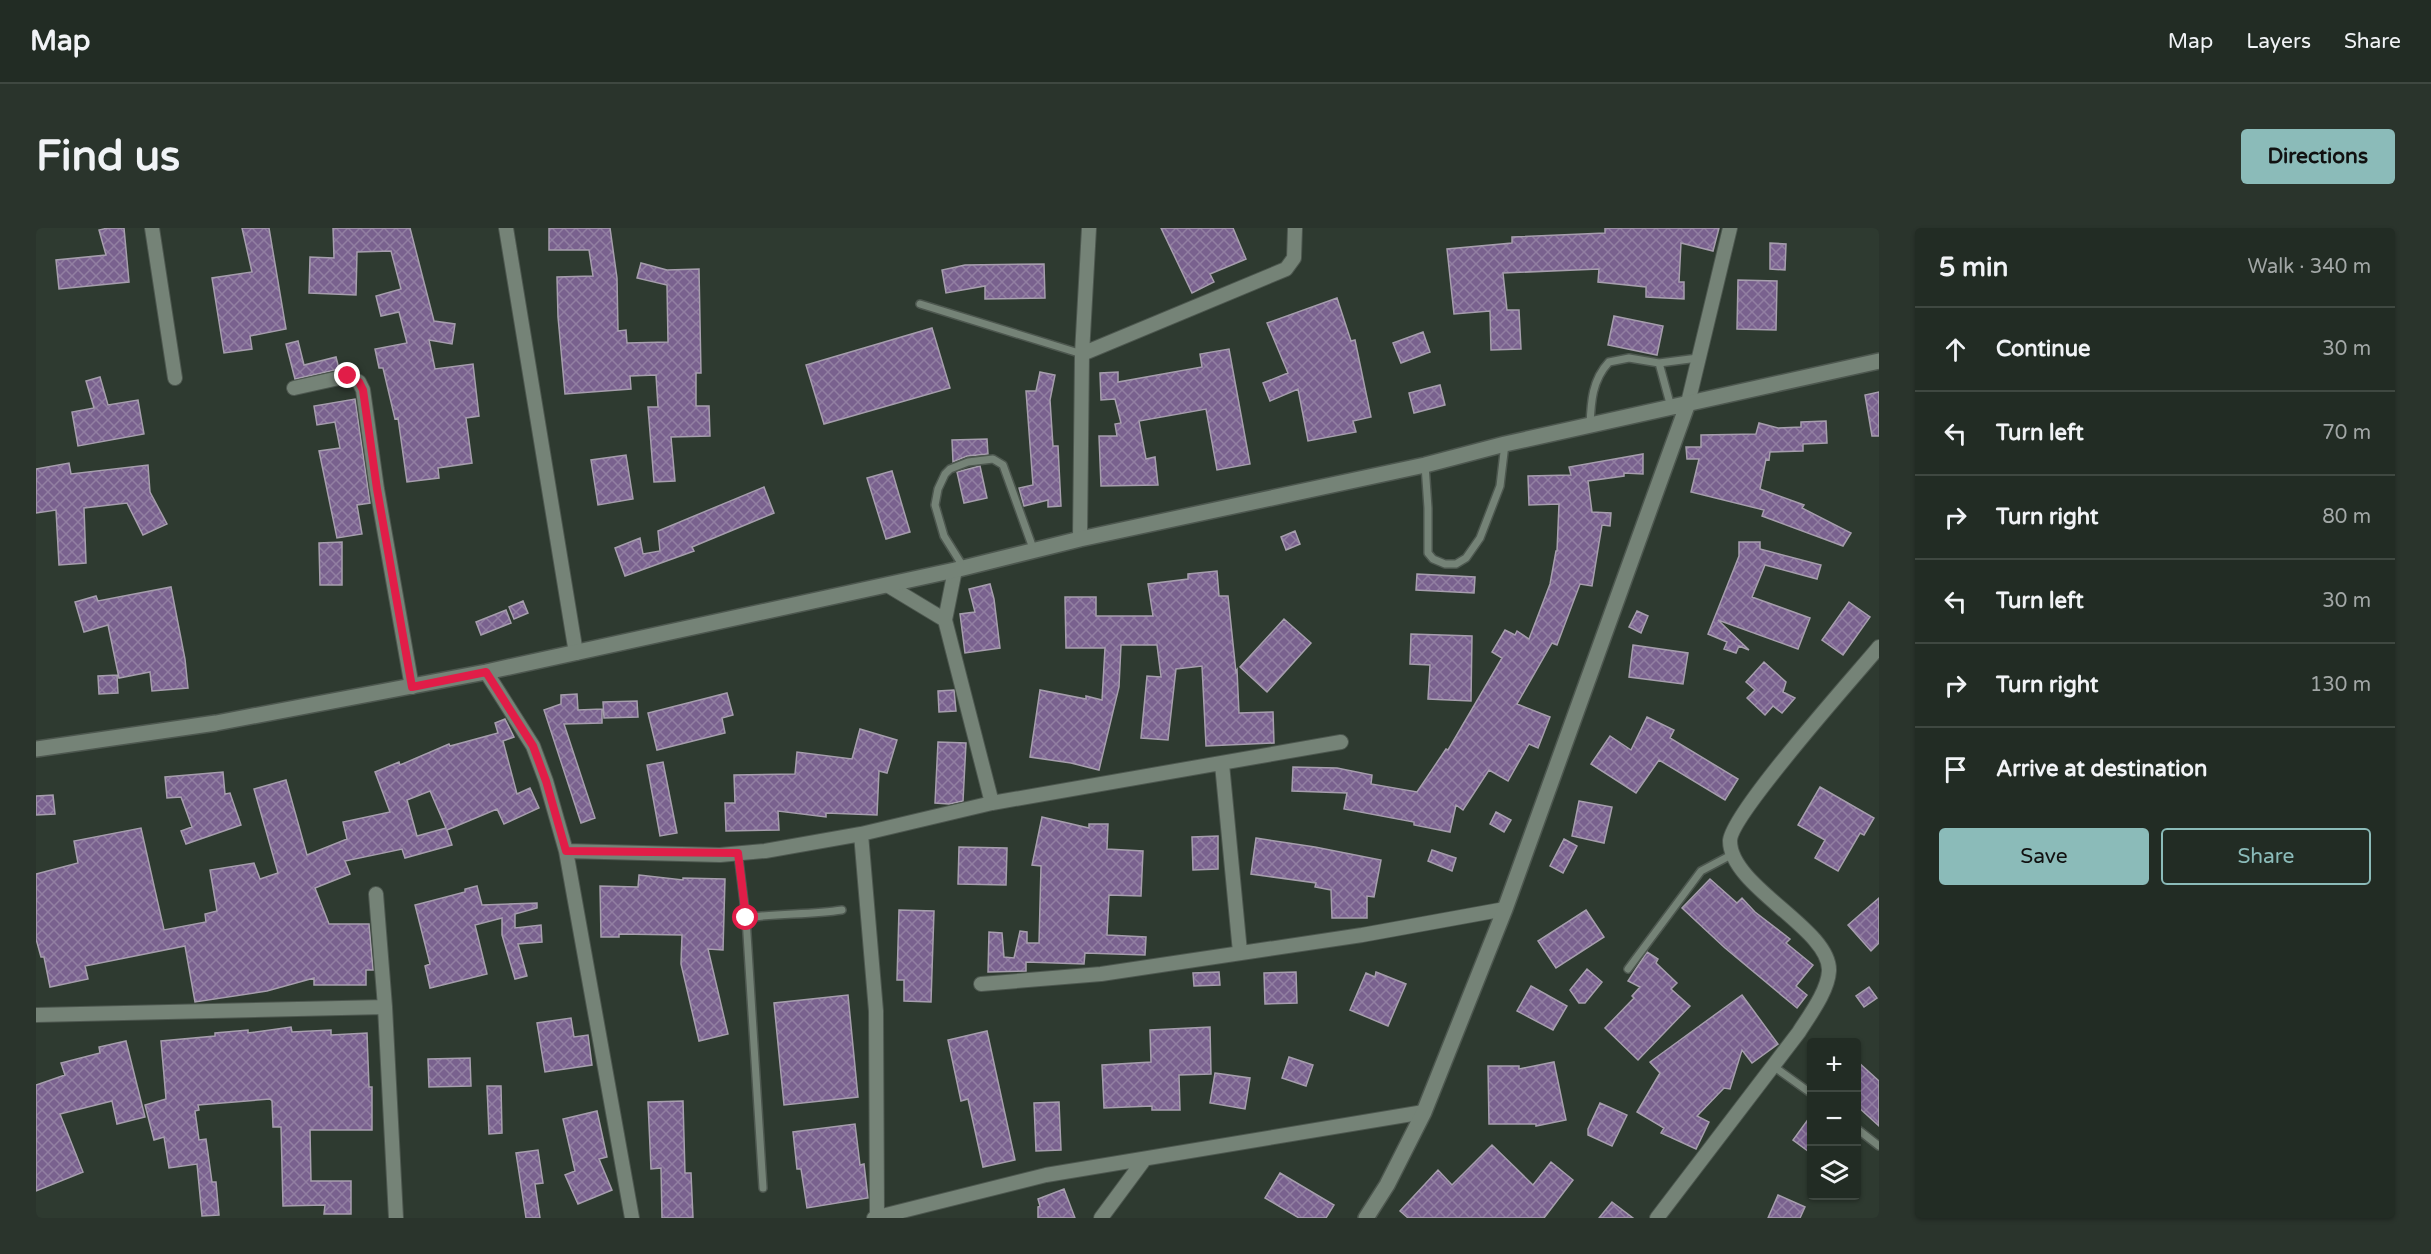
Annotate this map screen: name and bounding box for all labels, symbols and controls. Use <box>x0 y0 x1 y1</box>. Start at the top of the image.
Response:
text: Map <box>30 24 90 58</box>
text: Map <box>2168 29 2213 54</box>
text: Layers <box>2246 29 2311 54</box>
text: Share <box>2344 29 2401 54</box>
button: Directions <box>2241 129 2395 184</box>
text: Find us <box>36 131 180 182</box>
text: 5 min <box>1939 252 2008 283</box>
text: Walk · 340 m <box>2248 255 2371 279</box>
icon: ahead <box>1939 333 1972 366</box>
text: Continue <box>1996 336 2091 362</box>
text: 30 m <box>2322 337 2371 361</box>
route end <box>334 362 360 388</box>
icon: left <box>1939 417 1972 450</box>
text: Turn left <box>1996 420 2084 446</box>
text: 70 m <box>2322 421 2371 445</box>
icon: right <box>1939 501 1972 534</box>
text: Turn right <box>1996 504 2098 530</box>
text: 80 m <box>2322 505 2371 529</box>
icon: left <box>1939 585 1972 618</box>
text: Turn left <box>1996 588 2084 614</box>
text: 30 m <box>2322 589 2371 613</box>
icon: right <box>1939 669 1972 702</box>
text: Turn right <box>1996 672 2098 698</box>
text: 130 m <box>2310 673 2371 697</box>
icon: arrive <box>1939 753 1972 786</box>
text: Arrive at destination <box>1996 756 2207 782</box>
button: Save <box>1939 828 2149 885</box>
button: Share <box>2161 828 2371 885</box>
route start <box>732 904 758 930</box>
map controls <box>1807 1038 1861 1200</box>
button: + <box>1807 1038 1861 1092</box>
button: − <box>1807 1092 1861 1146</box>
button: layers <box>1807 1146 1861 1200</box>

